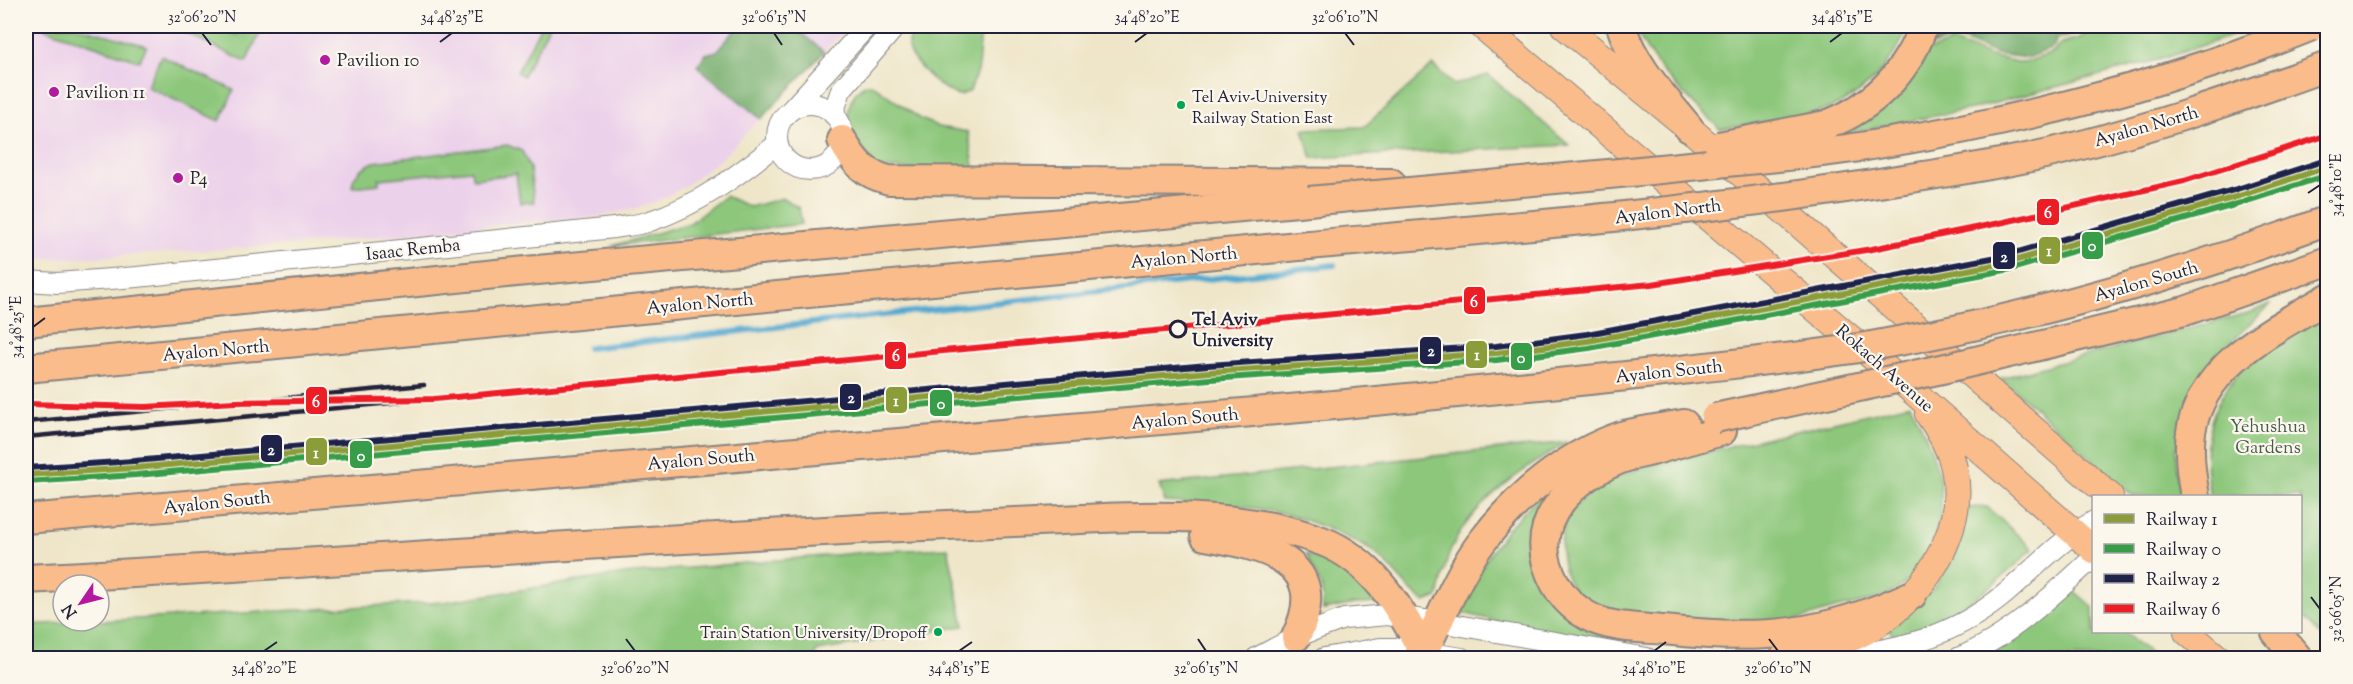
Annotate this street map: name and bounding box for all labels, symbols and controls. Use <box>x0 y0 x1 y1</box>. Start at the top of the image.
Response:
text: 32°06'20"N <box>168 8 236 29</box>
text: 34°48'25"E <box>421 8 483 29</box>
text: 32°06'15"N <box>742 8 806 29</box>
text: 34°48'20"E <box>1114 8 1180 29</box>
text: 32°06'10"N <box>1312 8 1378 29</box>
text: 34°48'15"E <box>1811 8 1873 29</box>
place label: Pavilion 10 <box>337 49 419 75</box>
marker: Pavilion 10 <box>318 53 332 67</box>
place label: Pavilion 11 <box>66 81 145 107</box>
marker: Pavilion 11 <box>47 85 61 99</box>
place label: Tel Aviv-University Railway Station East <box>1192 87 1333 131</box>
marker: Tel Aviv-University Railway Station East <box>1175 99 1187 111</box>
street label: Ayalon North <box>2091 100 2202 155</box>
text: 34°48'10"E <box>2327 153 2348 217</box>
place label: P4 <box>190 167 208 193</box>
marker: P4 <box>171 171 185 185</box>
street label: Ayalon North <box>1613 193 1724 232</box>
line badge: 6 <box>2036 198 2060 226</box>
text: 6 <box>2044 203 2052 226</box>
line badge: 0 <box>2081 231 2104 260</box>
street label: Isaac Remba <box>365 233 462 269</box>
line badge: 1 <box>2038 236 2061 265</box>
text: 0 <box>2088 236 2097 259</box>
street label: Ayalon North <box>1129 241 1239 277</box>
line badge: 2 <box>1992 241 2016 270</box>
text: 1 <box>2046 241 2052 264</box>
text: 2 <box>2000 247 2008 270</box>
street label: Ayalon South <box>2091 255 2202 310</box>
line badge: 6 <box>1463 286 1486 315</box>
street label: Ayalon North <box>645 287 755 323</box>
text: 6 <box>1470 292 1478 315</box>
text: 34°48'25"E <box>7 296 28 358</box>
place label: Tel Aviv University <box>1192 308 1274 355</box>
street label: Rokach Avenue <box>1829 319 1938 420</box>
marker: Tel Aviv University <box>1169 320 1187 338</box>
street label: Ayalon North <box>161 334 271 370</box>
line badge: 2 <box>1419 336 1442 365</box>
line badge: 1 <box>1465 340 1488 369</box>
line badge: 6 <box>884 341 907 370</box>
text: 2 <box>1427 341 1435 364</box>
line badge: 0 <box>1510 342 1533 371</box>
text: 1 <box>1474 345 1480 368</box>
text: 6 <box>892 346 900 369</box>
text: 0 <box>1517 348 1526 371</box>
street label: Ayalon South <box>1614 354 1725 392</box>
line badge: 2 <box>839 383 862 411</box>
line badge: 6 <box>305 386 328 415</box>
line badge: 1 <box>885 386 908 414</box>
text: 2 <box>847 388 855 411</box>
line badge: 0 <box>929 389 953 417</box>
text: 1 <box>893 391 899 414</box>
text: 6 <box>312 392 320 415</box>
text: 0 <box>937 394 946 417</box>
street label: Ayalon South <box>1130 402 1240 438</box>
park label: Yehushua Gardens <box>2230 415 2306 462</box>
line badge: 2 <box>260 434 283 463</box>
line badge: 1 <box>305 437 328 466</box>
text: 2 <box>267 440 275 463</box>
line badge: 0 <box>349 440 373 469</box>
text: 1 <box>313 443 319 466</box>
street label: Ayalon South <box>646 443 756 479</box>
text: 0 <box>357 446 366 469</box>
street label: Ayalon South <box>162 485 273 523</box>
legend <box>2092 495 2302 633</box>
text: Railway 1 <box>2146 508 2218 534</box>
text: Railway 0 <box>2146 538 2221 564</box>
text: Railway 2 <box>2146 568 2220 594</box>
north arrow <box>51 573 111 633</box>
text: 32°06'05"N <box>2327 576 2348 642</box>
text: N <box>58 598 84 622</box>
text: Railway 6 <box>2146 598 2220 624</box>
place label: Train Station University/Dropoff <box>700 623 928 646</box>
marker: Train Station University/Dropoff <box>932 626 944 638</box>
text: 34°48'20"E <box>231 659 297 680</box>
text: 32°06'20"N <box>601 659 669 680</box>
text: 34°48'15"E <box>928 659 990 680</box>
text: 32°06'15"N <box>1174 659 1238 680</box>
text: 34°48'10"E <box>1622 659 1686 680</box>
text: 32°06'10"N <box>1745 659 1811 680</box>

